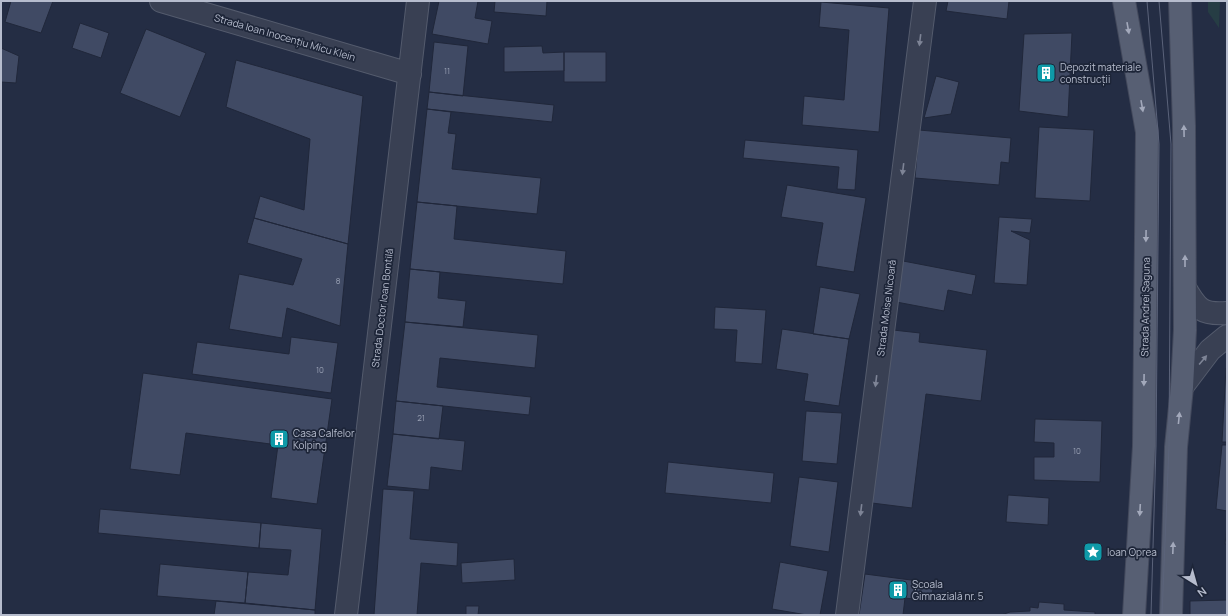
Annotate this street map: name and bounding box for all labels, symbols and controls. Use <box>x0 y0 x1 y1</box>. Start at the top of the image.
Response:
street label: Strada Ioan Inocențiu Micu Klein <box>213 10 357 64</box>
one-way arrow <box>1126 21 1132 34</box>
one-way arrow <box>917 34 923 46</box>
place label: Depozit materiale construcții <box>1060 60 1141 86</box>
building icon: Depozit materiale construcții <box>1035 62 1057 84</box>
house number: 11 <box>444 65 450 76</box>
one-way arrow <box>1139 100 1145 112</box>
one-way arrow <box>1181 124 1187 137</box>
one-way arrow <box>900 163 906 175</box>
one-way arrow <box>1142 230 1149 242</box>
street label: Strada Doctor Ioan Bontilă <box>368 248 396 368</box>
one-way arrow <box>1182 254 1188 267</box>
street label: Strada Andrei Șaguna <box>1137 257 1153 357</box>
street label: Strada Moise Nicoară <box>873 259 899 357</box>
house number: 8 <box>336 275 341 286</box>
one-way arrow <box>1198 354 1207 365</box>
house number: 10 <box>316 364 324 375</box>
one-way arrow <box>1141 374 1147 387</box>
one-way arrow <box>873 375 880 387</box>
house number: 21 <box>417 412 425 423</box>
one-way arrow <box>1176 412 1182 424</box>
place label: Casa Calfelor Kolping <box>293 426 355 452</box>
building icon: Casa Calfelor Kolping <box>268 428 290 450</box>
house number: 10 <box>1073 445 1081 456</box>
one-way arrow <box>858 504 864 516</box>
one-way arrow <box>1137 504 1143 517</box>
place icon: Ioan Oprea <box>1082 541 1104 563</box>
one-way arrow <box>1170 541 1176 554</box>
place label: Ioan Oprea <box>1107 545 1157 559</box>
north arrow <box>1176 564 1216 604</box>
place label: Școala Gimnazială nr. 5 <box>912 577 984 603</box>
building icon: Școala Gimnazială nr. 5 <box>887 579 909 601</box>
text: N <box>1195 584 1210 601</box>

